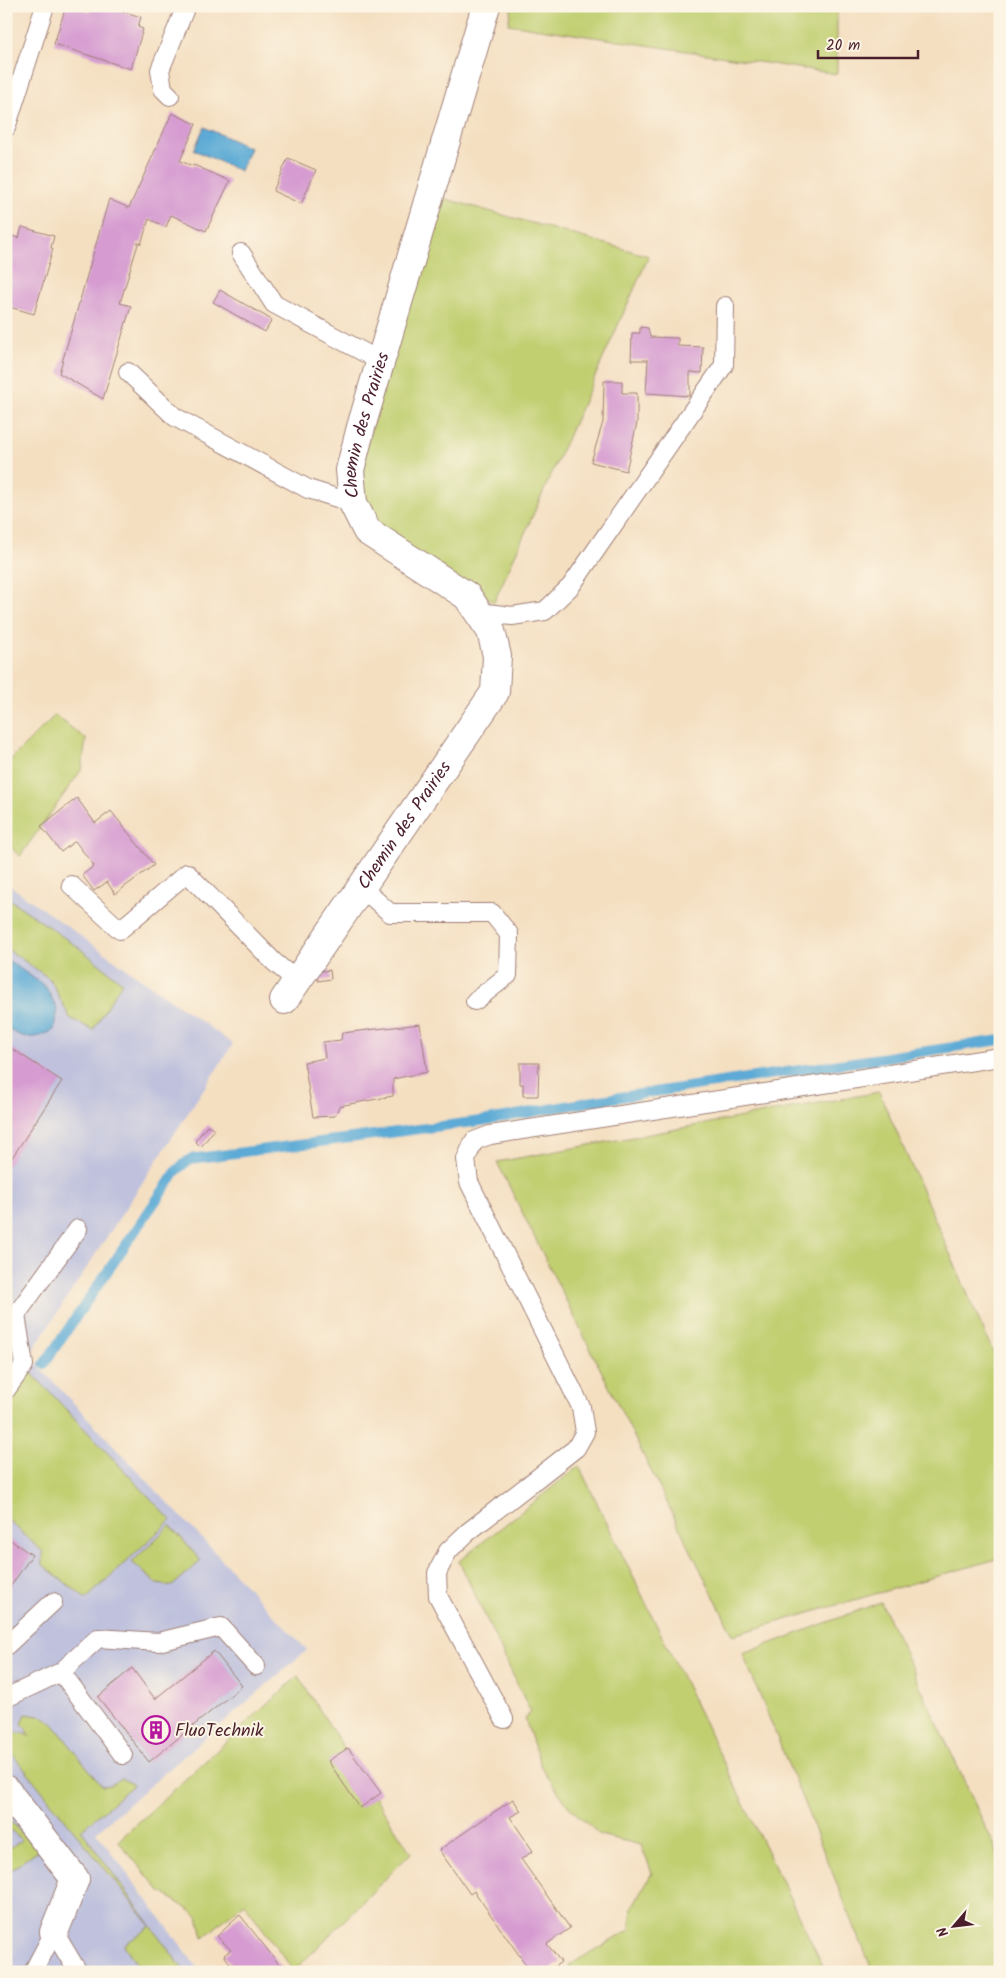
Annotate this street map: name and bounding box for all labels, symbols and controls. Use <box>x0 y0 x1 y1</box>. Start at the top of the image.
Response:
scale bar <box>818 28 918 60</box>
text: 20 m <box>826 34 860 58</box>
street label: Chemin des Prairies <box>337 349 399 500</box>
street label: Chemin des Prairies <box>351 755 460 896</box>
building icon: FluoTechnik <box>141 1715 171 1745</box>
place label: FluoTechnik <box>175 1717 264 1746</box>
north arrow <box>928 1900 978 1950</box>
text: N <box>932 1922 955 1941</box>

